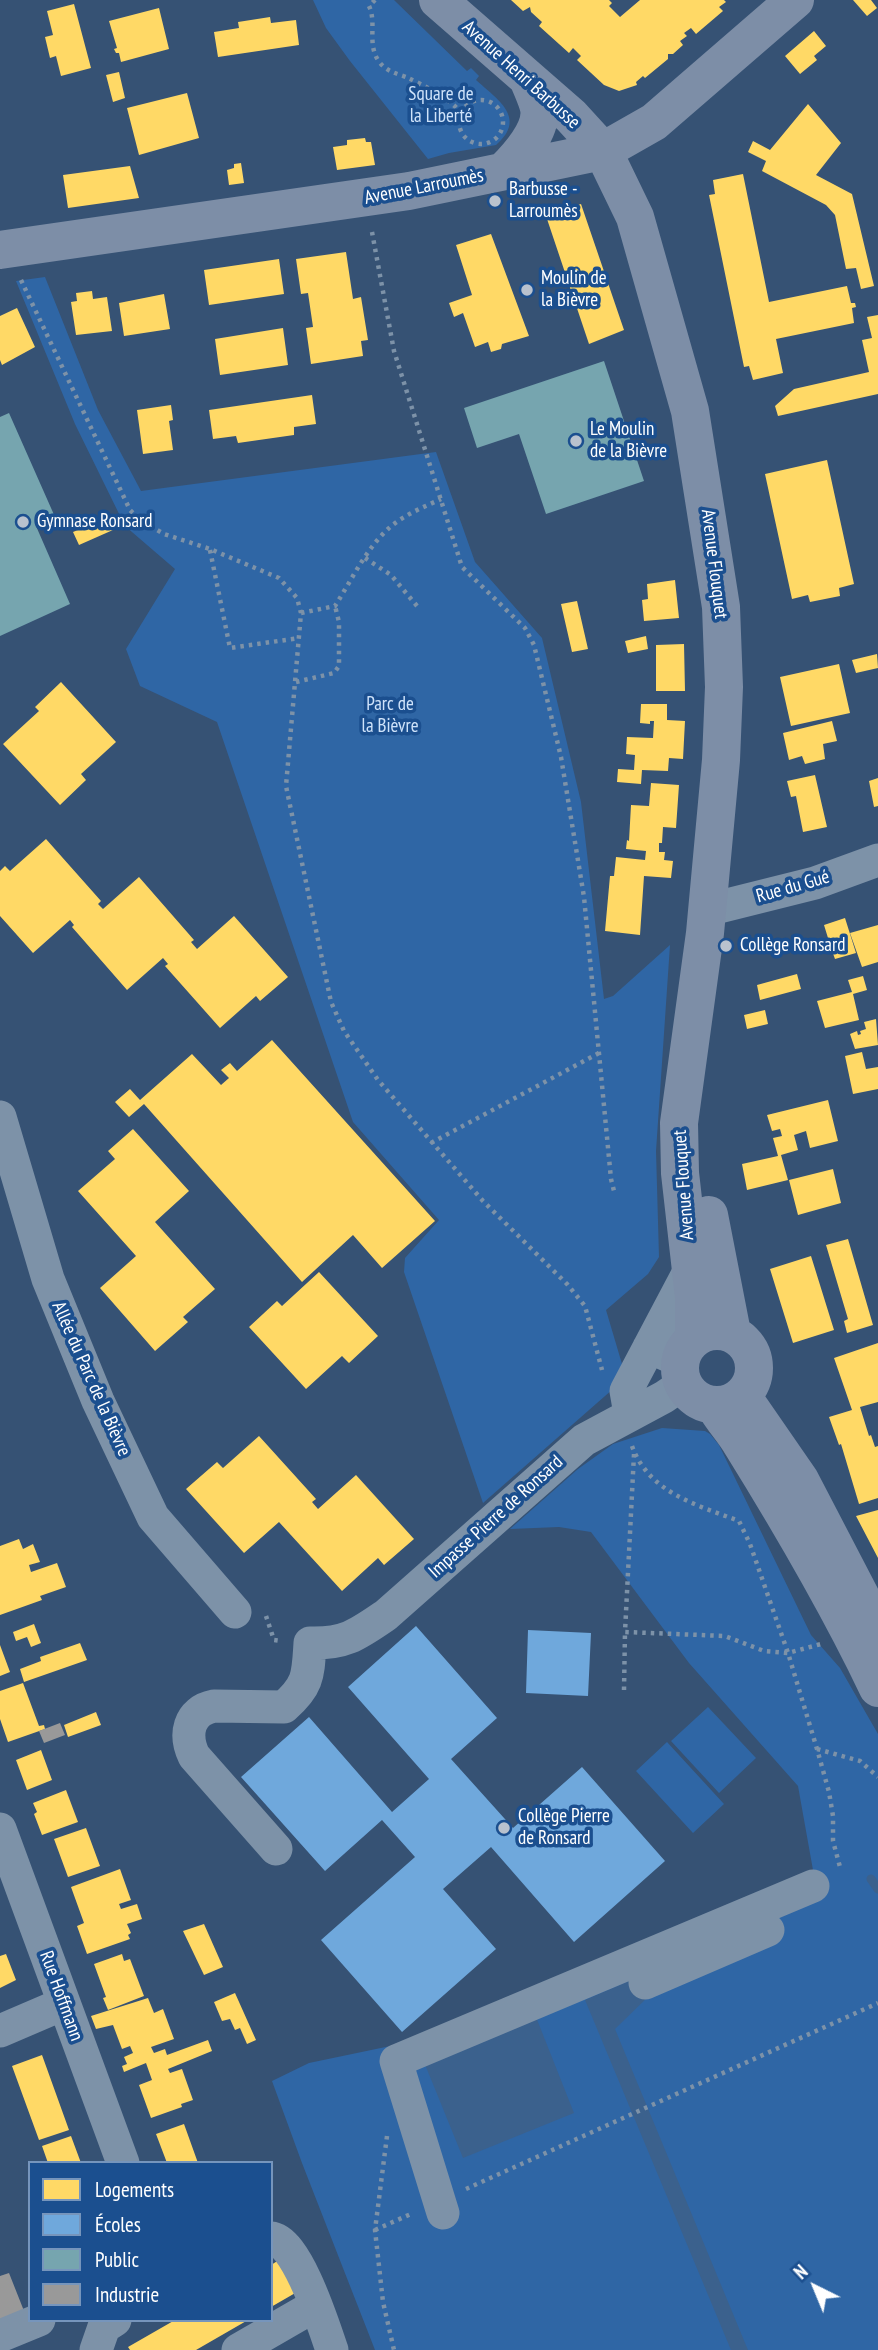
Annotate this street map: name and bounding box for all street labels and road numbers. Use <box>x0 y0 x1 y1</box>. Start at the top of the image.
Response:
street label: Avenue Henri Barbusse <box>457 16 585 134</box>
street label: Avenue Larroumès <box>363 164 485 210</box>
street label: Avenue Flouquet <box>696 508 732 620</box>
street label: Rue du Gué <box>754 866 832 908</box>
street label: Avenue Flouquet <box>669 1129 699 1241</box>
street label: Allée du Parc de la Bièvre <box>47 1298 135 1460</box>
street label: Impasse Pierre de Ronsard <box>424 1451 568 1583</box>
street label: Rue Hoffmann <box>34 1948 88 2044</box>

